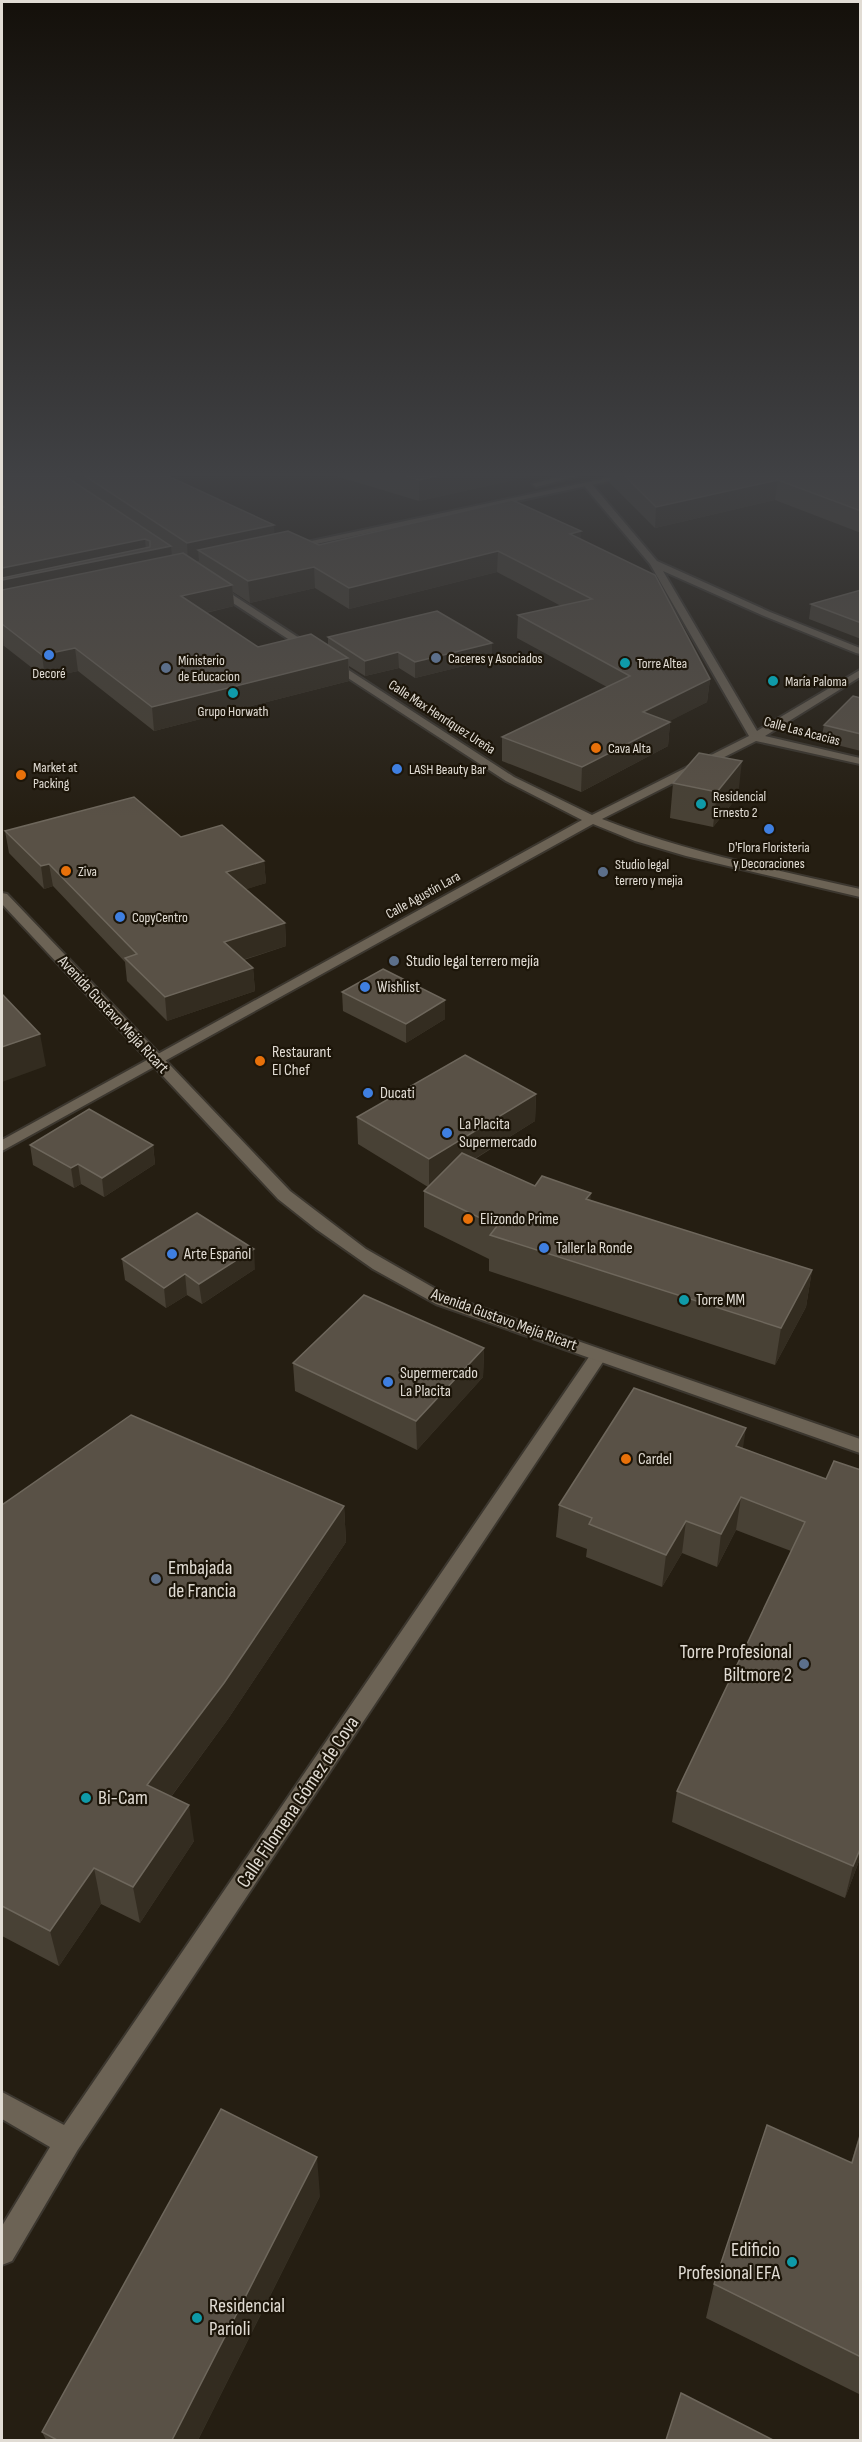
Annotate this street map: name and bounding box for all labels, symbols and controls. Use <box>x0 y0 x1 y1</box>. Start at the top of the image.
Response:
marker: Decoré <box>42 648 56 662</box>
place label: Caceres y Asociados <box>448 650 543 667</box>
marker: Caceres y Asociados <box>429 651 443 665</box>
place label: Ministerio de Educacion <box>178 652 240 685</box>
place label: Torre Altea <box>637 655 687 672</box>
marker: Torre Altea <box>618 656 632 670</box>
marker: Ministerio de Educacion <box>159 661 173 675</box>
place label: Decoré <box>32 665 66 682</box>
place label: María Paloma <box>785 673 847 690</box>
marker: María Paloma <box>766 674 780 688</box>
street label: Calle Max Henríquez Ureña <box>385 676 499 758</box>
marker: Grupo Horwath <box>226 686 240 700</box>
place label: Grupo Horwath <box>197 703 269 720</box>
street label: Calle Las Acacias <box>762 713 842 749</box>
place label: Cava Alta <box>608 740 651 757</box>
marker: Cava Alta <box>589 741 603 755</box>
place label: Market at Packing <box>33 759 78 792</box>
place label: LASH Beauty Bar <box>409 761 486 778</box>
marker: LASH Beauty Bar <box>390 762 404 776</box>
marker: Market at Packing <box>14 768 28 782</box>
place label: Residencial Ernesto 2 <box>713 788 766 821</box>
marker: Residencial Ernesto 2 <box>694 797 708 811</box>
marker: D'Flora Floristeria y Decoraciones <box>762 822 776 836</box>
place label: D'Flora Floristeria y Decoraciones <box>728 839 810 872</box>
place label: Studio legal terrero y mejia <box>615 856 683 889</box>
place label: Ziva <box>78 863 97 880</box>
marker: Ziva <box>59 864 73 878</box>
marker: Studio legal terrero y mejia <box>596 865 610 879</box>
street label: Calle Agustín Lara <box>383 868 463 922</box>
place label: CopyCentro <box>132 909 188 926</box>
marker: CopyCentro <box>113 910 127 924</box>
street label: Avenida Gustavo Mejía Ricart <box>53 952 172 1078</box>
place label: Studio legal terrero mejía <box>406 952 539 971</box>
marker: Studio legal terrero mejía <box>387 954 401 968</box>
place label: Wishlist <box>377 978 420 997</box>
marker: Wishlist <box>358 980 372 994</box>
place label: Restaurant El Chef <box>272 1043 331 1080</box>
marker: Restaurant El Chef <box>253 1054 267 1068</box>
place label: Ducati <box>380 1084 415 1103</box>
marker: Ducati <box>361 1086 375 1100</box>
place label: La Placita Supermercado <box>459 1115 537 1152</box>
marker: La Placita Supermercado <box>440 1126 454 1140</box>
place label: Elizondo Prime <box>480 1210 559 1229</box>
marker: Elizondo Prime <box>461 1212 475 1226</box>
place label: Taller la Ronde <box>556 1239 633 1258</box>
marker: Taller la Ronde <box>537 1241 551 1255</box>
place label: Arte Español <box>183 1245 251 1264</box>
marker: Arte Español <box>165 1247 179 1261</box>
street label: Avenida Gustavo Mejía Ricart <box>428 1284 580 1355</box>
place label: Torre MM <box>696 1291 745 1310</box>
marker: Torre MM <box>677 1293 691 1307</box>
place label: Supermercado La Placita <box>400 1364 478 1401</box>
marker: Supermercado La Placita <box>381 1375 395 1389</box>
place label: Cardel <box>638 1450 672 1469</box>
marker: Cardel <box>619 1452 633 1466</box>
place label: Embajada de Francia <box>168 1556 236 1603</box>
marker: Embajada de Francia <box>149 1572 163 1586</box>
place label: Torre Profesional Biltmore 2 <box>680 1640 792 1687</box>
marker: Torre Profesional Biltmore 2 <box>797 1657 811 1671</box>
street label: Calle Filomena Gómez de Cova <box>232 1712 364 1892</box>
place label: Bi-Cam <box>98 1786 148 1810</box>
marker: Bi-Cam <box>79 1791 93 1805</box>
place label: Edificio Profesional EFA <box>678 2238 780 2285</box>
marker: Edificio Profesional EFA <box>785 2255 799 2269</box>
place label: Residencial Parioli <box>209 2294 285 2341</box>
marker: Residencial Parioli <box>190 2311 204 2325</box>

